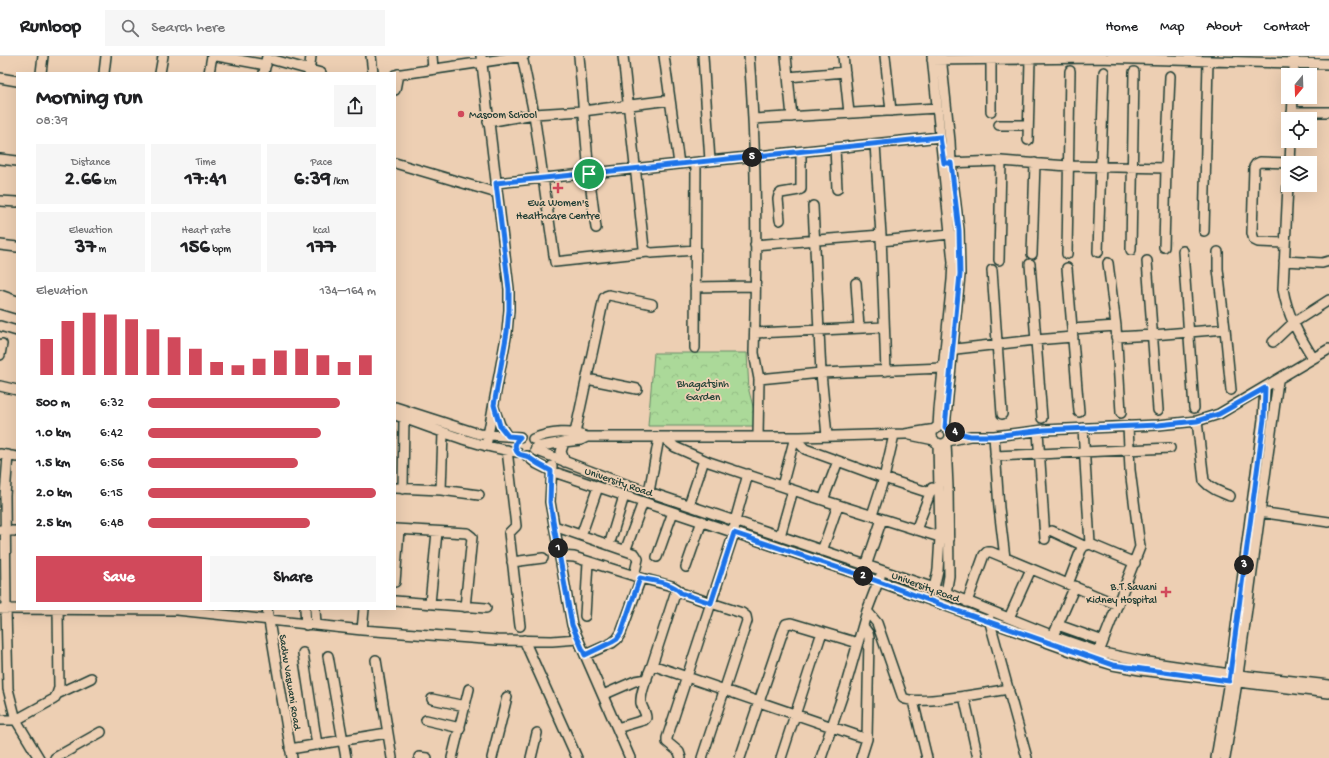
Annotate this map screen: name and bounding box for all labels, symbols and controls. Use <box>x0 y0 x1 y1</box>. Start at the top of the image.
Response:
search box <box>105 10 385 46</box>
text: Runloop <box>20 16 81 39</box>
icon: search <box>119 17 141 39</box>
text: Search here <box>151 19 225 37</box>
text: Home <box>1106 19 1138 36</box>
text: Map <box>1160 19 1184 36</box>
text: About <box>1206 19 1242 36</box>
text: Contact <box>1264 19 1309 36</box>
north arrow <box>1281 68 1317 104</box>
map controls <box>1281 68 1317 192</box>
button: share <box>334 85 376 127</box>
text: Morning run <box>36 86 142 112</box>
marker: Masoom School <box>456 109 466 119</box>
place label: Masoom School <box>469 110 538 122</box>
button: locate <box>1281 112 1317 148</box>
text: 08:39 <box>36 114 68 129</box>
pin: 5 <box>742 147 762 167</box>
text: 5 <box>749 151 755 163</box>
button: layers <box>1281 156 1317 192</box>
text: Distance <box>71 157 110 169</box>
text: Time <box>196 157 216 169</box>
text: Pace <box>311 157 332 169</box>
pin <box>572 157 606 191</box>
icon: arrive <box>578 163 600 185</box>
text: 2.66 <box>65 169 101 192</box>
text: 17:41 <box>185 169 227 192</box>
text: 6:39 <box>294 169 331 192</box>
text: km <box>101 176 117 188</box>
text: /km <box>331 176 349 188</box>
marker: Eva Women's Healthcare Centre <box>552 182 564 194</box>
place label: Eva Women's Healthcare Centre <box>516 198 600 223</box>
text: Elevation <box>69 225 113 237</box>
text: Heart rate <box>181 225 231 237</box>
text: kcal <box>313 225 330 237</box>
text: 37 <box>75 237 96 260</box>
text: 156 <box>181 237 210 260</box>
text: 177 <box>307 237 336 260</box>
text: m <box>96 244 106 256</box>
text: bpm <box>210 244 231 256</box>
text: Elevation <box>36 284 88 299</box>
text: 134–164 m <box>320 284 376 299</box>
park label: Bhagatsinh Garden <box>676 379 729 404</box>
text: 500 m <box>36 396 70 411</box>
text: 6:32 <box>100 396 124 411</box>
pin: 4 <box>945 422 965 442</box>
text: 1.0 km <box>36 426 71 441</box>
text: 6:42 <box>100 426 123 441</box>
text: 4 <box>952 426 958 438</box>
text: 1.5 km <box>36 456 70 471</box>
text: 6:56 <box>100 456 124 471</box>
street label: University Road <box>583 466 655 501</box>
text: 2.0 km <box>36 486 72 501</box>
text: 6:15 <box>100 486 123 501</box>
text: 2.5 km <box>36 516 71 531</box>
text: 6:48 <box>100 516 124 531</box>
pin: 1 <box>548 538 568 558</box>
text: 1 <box>556 542 560 554</box>
pin: 3 <box>1234 555 1254 575</box>
button: Save <box>36 556 202 602</box>
button: Share <box>210 556 376 602</box>
text: 3 <box>1241 559 1247 571</box>
pin: 2 <box>853 566 873 586</box>
text: 2 <box>860 570 866 582</box>
street label: University Road <box>890 570 962 606</box>
place label: B.T.Savani Kidney Hospital <box>1086 582 1158 607</box>
marker: B.T.Savani Kidney Hospital <box>1160 586 1172 598</box>
street label: Sadhu Vaswani Road <box>276 634 303 732</box>

